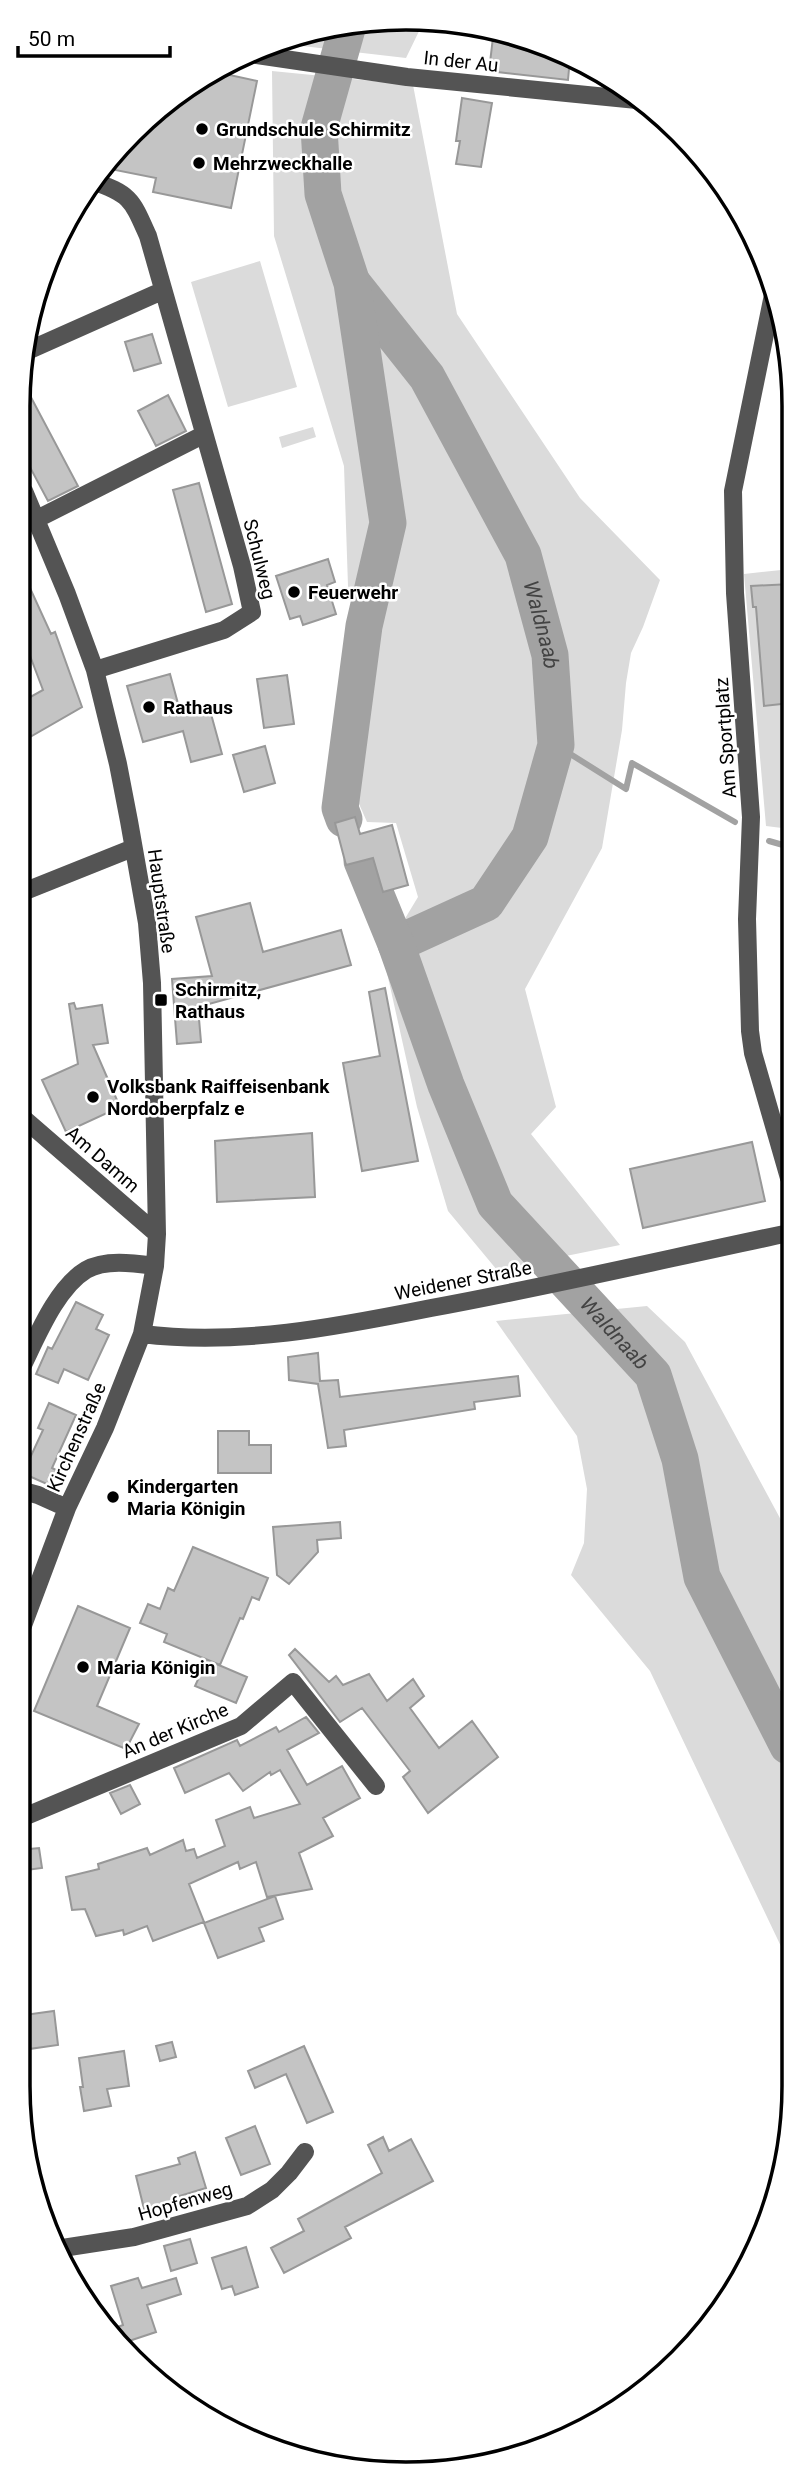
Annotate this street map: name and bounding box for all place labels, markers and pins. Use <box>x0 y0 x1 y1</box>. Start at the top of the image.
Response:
place label: Grundschule Schirmitz <box>216 118 411 141</box>
marker: Grundschule Schirmitz <box>194 121 210 137</box>
place label: Mehrzweckhalle <box>213 152 353 175</box>
marker: Mehrzweckhalle <box>191 155 207 171</box>
place label: Feuerwehr <box>308 581 398 604</box>
marker: Feuerwehr <box>286 584 302 600</box>
place label: Rathaus <box>163 696 233 719</box>
marker: Rathaus <box>141 699 157 715</box>
place label: Schirmitz, Rathaus <box>175 978 261 1023</box>
marker: Schirmitz, Rathaus <box>153 992 169 1008</box>
place label: Volksbank Raiffeisenbank Nordoberpfalz e <box>107 1075 330 1120</box>
marker: Volksbank Raiffeisenbank Nordoberpfalz e <box>85 1089 101 1105</box>
place label: Kindergarten Maria Königin <box>127 1475 245 1520</box>
marker: Kindergarten Maria Königin <box>105 1489 121 1505</box>
place label: Maria Königin <box>97 1656 215 1679</box>
marker: Maria Königin <box>75 1659 91 1675</box>

